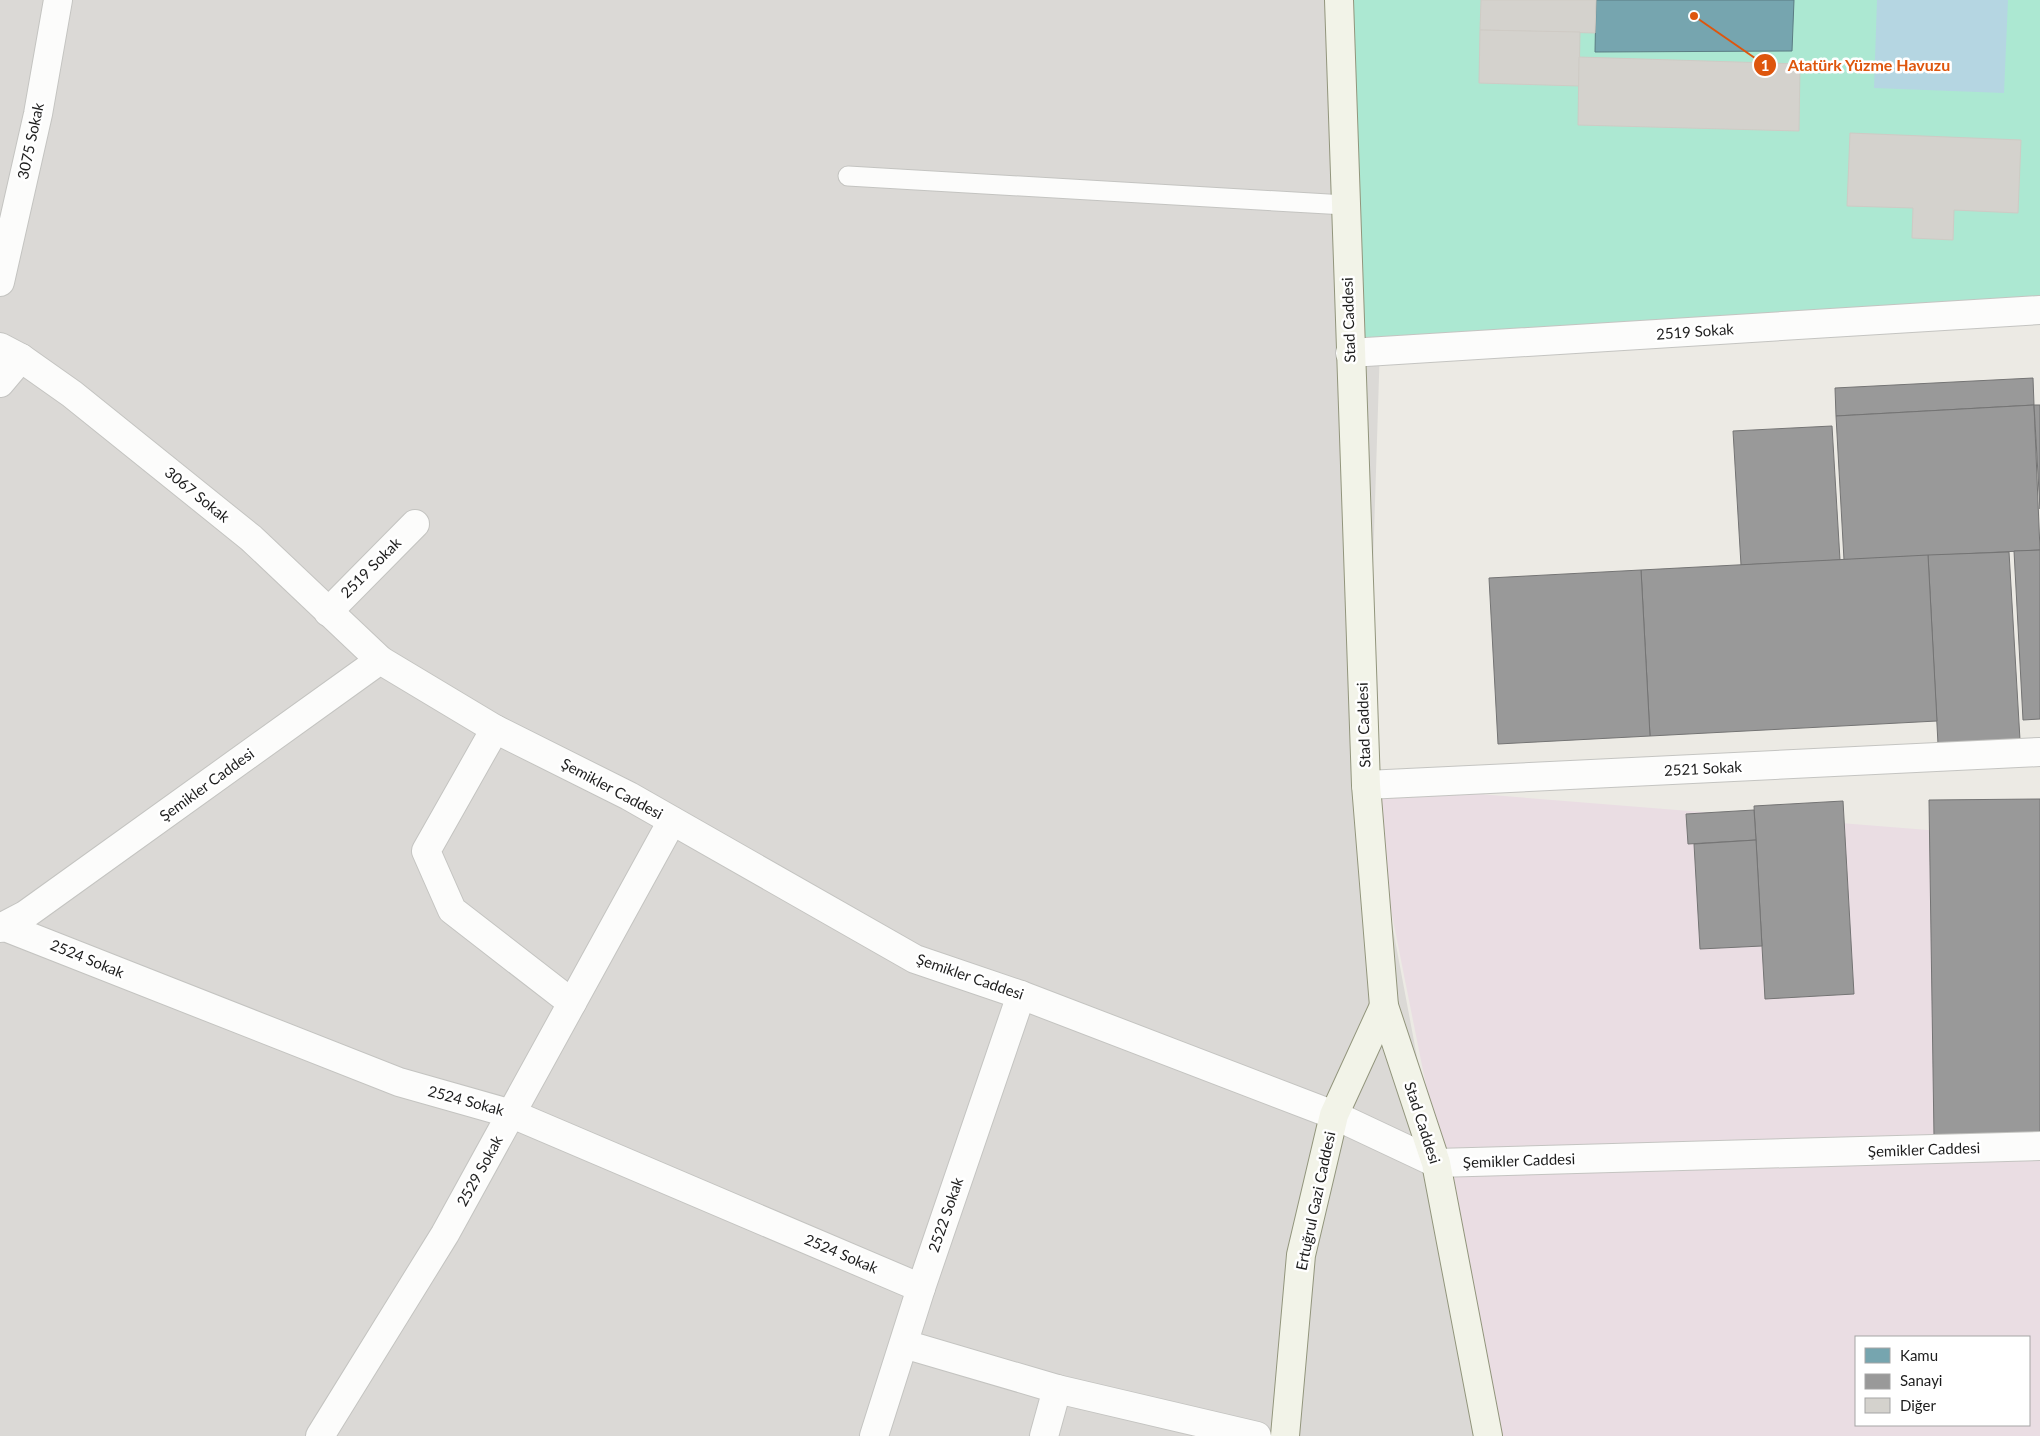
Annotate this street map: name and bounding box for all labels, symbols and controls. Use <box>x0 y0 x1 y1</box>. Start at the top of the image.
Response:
callout: Atatürk Yüzme Havuzu <box>1753 50 1961 81</box>
text: Atatürk Yüzme Havuzu <box>1787 55 1950 74</box>
text: 1 <box>1761 56 1769 74</box>
street label: 3075 Sokak <box>13 100 47 181</box>
street label: Stad Caddesi <box>1338 277 1358 363</box>
street label: 2519 Sokak <box>1655 319 1735 343</box>
street label: 3067 Sokak <box>162 463 234 526</box>
street label: 2519 Sokak <box>336 533 404 601</box>
street label: Stad Caddesi <box>1353 682 1373 768</box>
street label: Şemikler Caddesi <box>156 744 257 824</box>
street label: Şemikler Caddesi <box>559 754 666 822</box>
street label: 2521 Sokak <box>1664 757 1743 779</box>
street label: 2524 Sokak <box>48 935 127 981</box>
street label: Şemikler Caddesi <box>914 949 1026 1003</box>
street label: Stad Caddesi <box>1401 1079 1445 1166</box>
street label: 2524 Sokak <box>426 1081 507 1119</box>
street label: Ertuğrul Gazi Caddesi <box>1292 1130 1339 1272</box>
street label: 2529 Sokak <box>452 1132 506 1209</box>
street label: Şemikler Caddesi <box>1868 1138 1980 1160</box>
street label: Şemikler Caddesi <box>1463 1149 1575 1171</box>
street label: 2522 Sokak <box>924 1175 966 1254</box>
street label: 2524 Sokak <box>802 1230 881 1277</box>
legend <box>1855 1336 2030 1426</box>
text: Kamu <box>1900 1346 1938 1364</box>
text: Sanayi <box>1900 1371 1942 1389</box>
text: Diğer <box>1900 1396 1936 1414</box>

